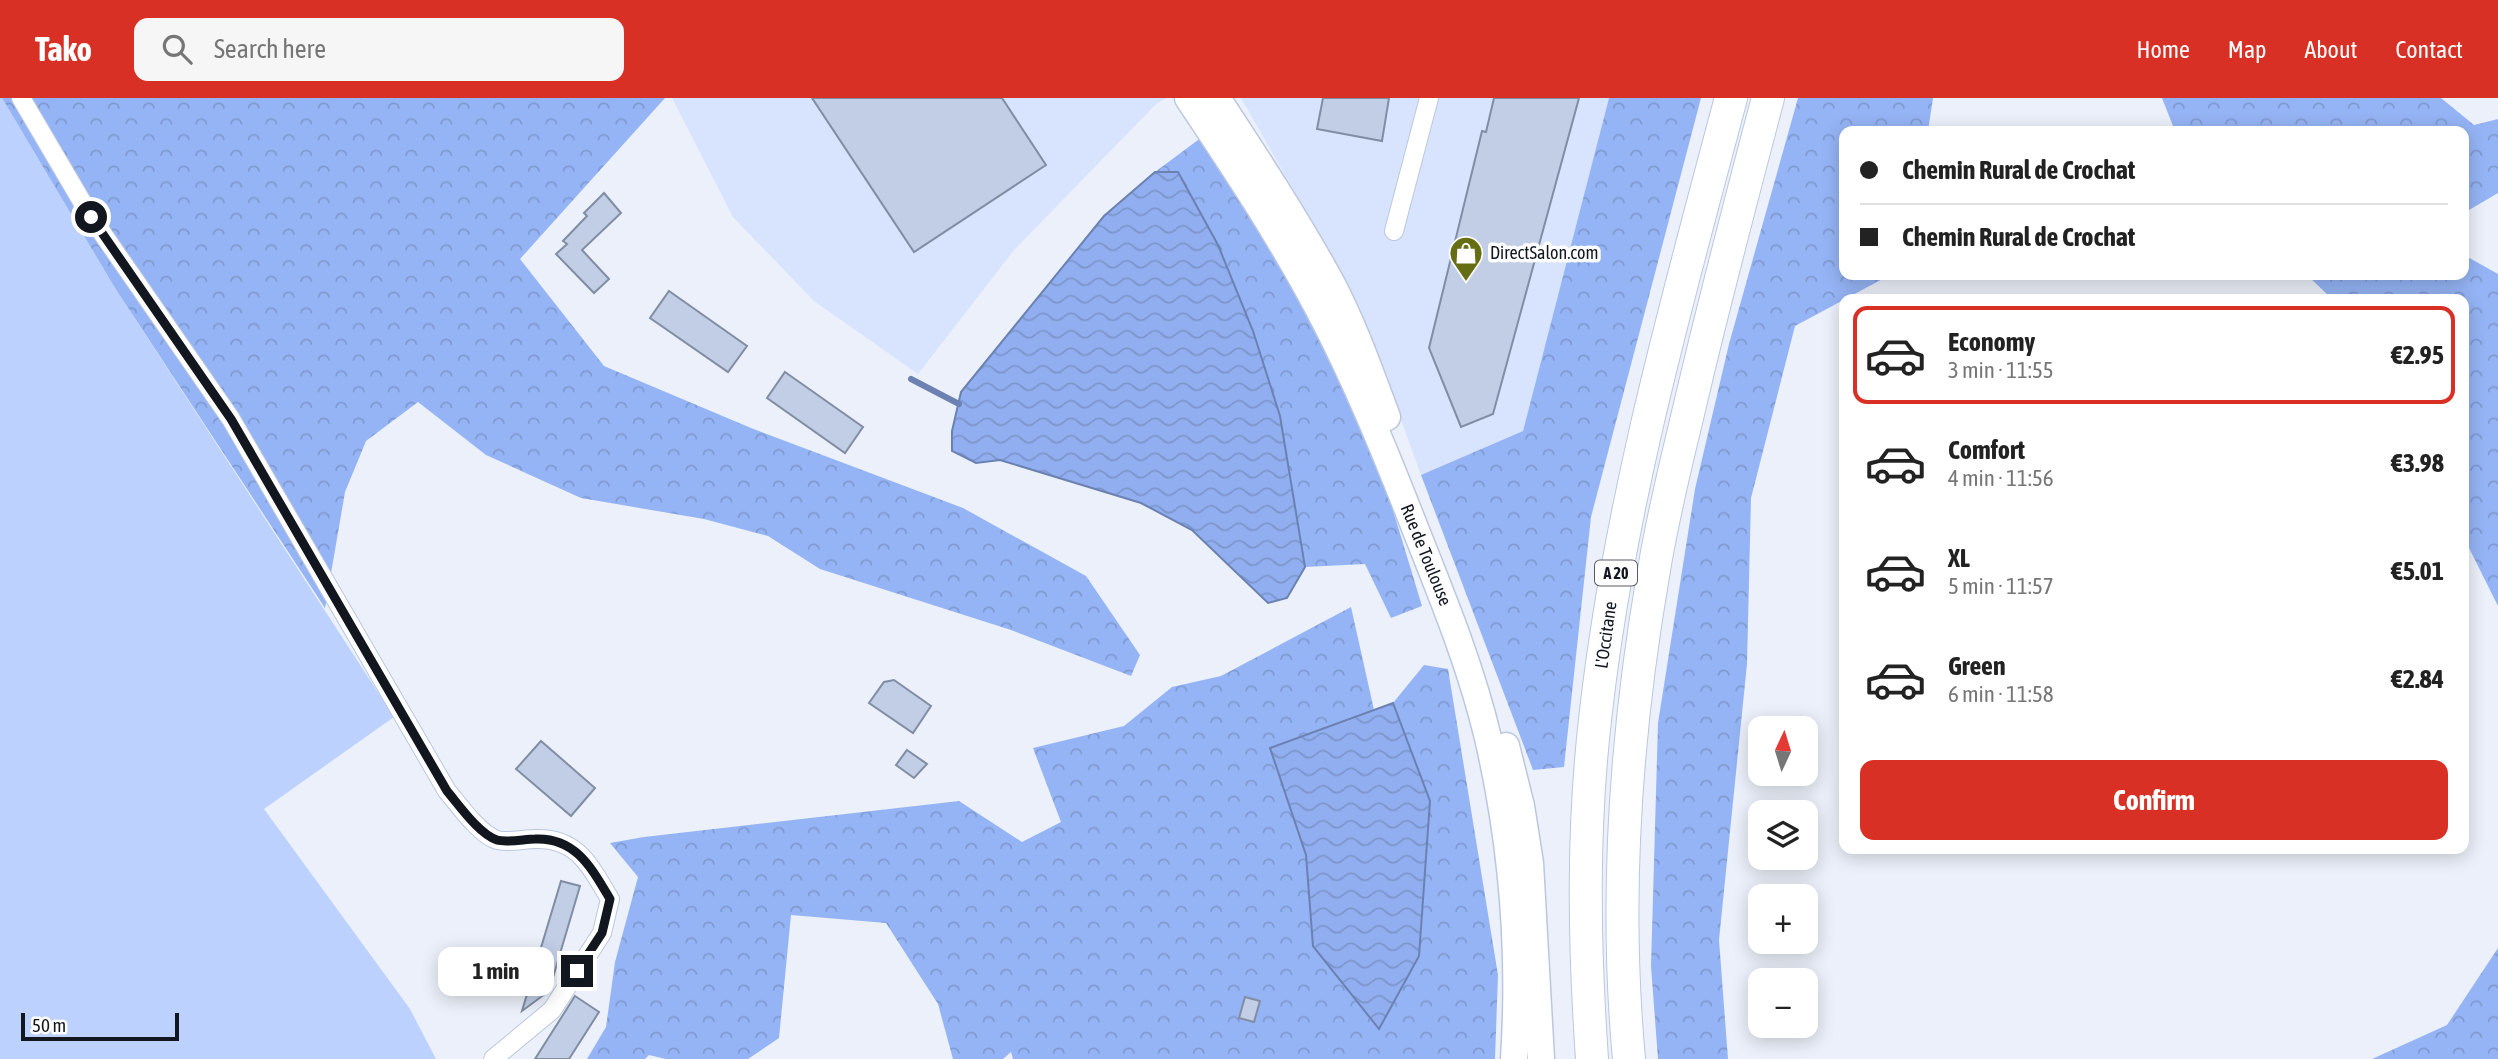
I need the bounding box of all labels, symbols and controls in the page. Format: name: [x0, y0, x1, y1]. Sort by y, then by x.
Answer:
search box: [134, 18, 624, 81]
text: Tako: [35, 30, 92, 68]
icon: search: [158, 30, 196, 68]
text: Search here: [214, 34, 326, 64]
text: Home: [2136, 36, 2190, 63]
text: Map: [2228, 36, 2266, 63]
text: About: [2304, 36, 2357, 63]
text: Contact: [2395, 36, 2463, 63]
text: Chemin Rural de Crochat: [1902, 155, 2135, 185]
route start: [75, 201, 107, 233]
text: Chemin Rural de Crochat: [1902, 222, 2135, 252]
shop icon: DirectSalon.com: [1447, 234, 1485, 283]
place label: DirectSalon.com: [1490, 242, 1598, 263]
icon: car: [1864, 324, 1927, 387]
text: Economy: [1948, 327, 2035, 357]
text: €2.95: [2391, 340, 2444, 370]
text: 3 min · 11:55: [1948, 357, 2054, 383]
icon: car: [1864, 432, 1927, 495]
text: Comfort: [1948, 435, 2025, 465]
text: €3.98: [2391, 448, 2444, 478]
text: 4 min · 11:56: [1948, 465, 2054, 491]
street label: Rue de Toulouse: [1397, 501, 1456, 609]
icon: car: [1864, 540, 1927, 603]
text: XL: [1948, 543, 1970, 573]
text: €5.01: [2391, 556, 2444, 586]
road number: A 20: [1595, 560, 1637, 586]
text: 5 min · 11:57: [1948, 573, 2054, 599]
street label: L'Occitane: [1590, 600, 1621, 670]
icon: car: [1864, 648, 1927, 711]
text: Green: [1948, 651, 2006, 681]
text: €2.84: [2391, 664, 2444, 694]
text: 6 min · 11:58: [1948, 681, 2054, 707]
north arrow: [1748, 716, 1818, 786]
map controls: [1748, 716, 1818, 1038]
button: Confirm: [1860, 760, 2448, 840]
button: layers: [1748, 800, 1818, 870]
button: +: [1748, 884, 1818, 954]
callout: 1 min: [437, 946, 552, 996]
route end: [561, 955, 593, 987]
text: 1 min: [473, 958, 519, 984]
button: −: [1748, 968, 1818, 1038]
scale bar: [21, 1010, 178, 1042]
text: 50 m: [32, 1014, 66, 1036]

